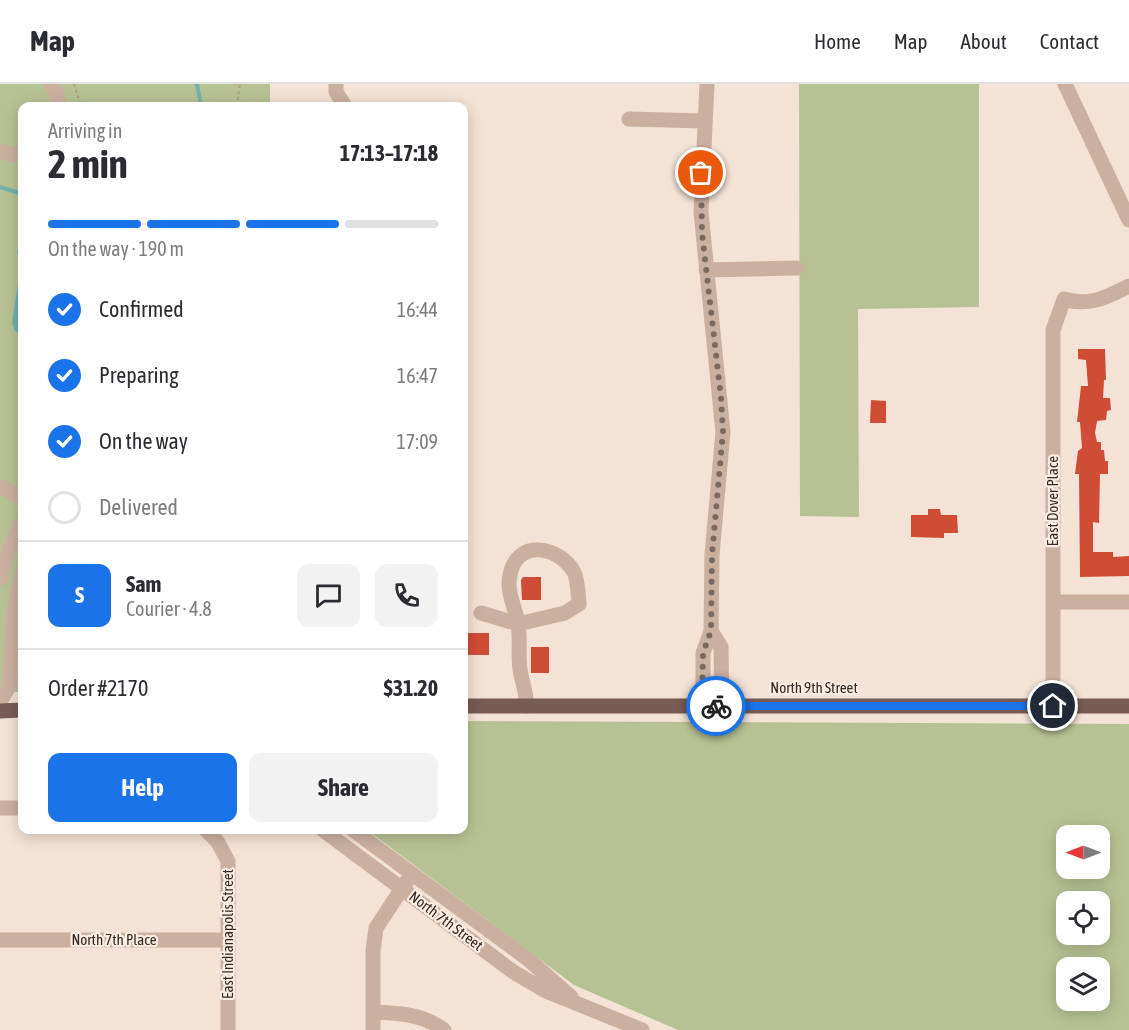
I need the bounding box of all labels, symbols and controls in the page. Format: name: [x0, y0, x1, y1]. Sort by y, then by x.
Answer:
text: Map: [30, 25, 75, 57]
text: Home: [814, 29, 861, 53]
text: Map: [894, 29, 928, 53]
text: About: [961, 29, 1007, 53]
text: Contact: [1040, 29, 1099, 53]
text: Arriving in: [48, 119, 122, 142]
text: 17:13–17:18: [340, 140, 438, 166]
text: 2 min: [48, 142, 128, 186]
pin: [675, 147, 726, 198]
icon: bag: [684, 156, 717, 189]
text: On the way · 190 m: [48, 237, 184, 260]
icon: check: [48, 293, 81, 326]
text: Confirmed: [99, 296, 184, 322]
text: 16:44: [397, 298, 438, 321]
icon: check: [48, 359, 81, 392]
text: Preparing: [99, 362, 179, 388]
text: 16:47: [397, 364, 438, 387]
icon: check: [48, 425, 81, 458]
text: On the way: [99, 428, 188, 454]
text: 17:09: [396, 430, 438, 453]
street label: East Dover Place: [1044, 456, 1061, 546]
text: Delivered: [99, 494, 178, 520]
button: chat: [297, 564, 360, 627]
button: phone: [375, 564, 438, 627]
text: Sam: [126, 571, 161, 597]
text: S: [75, 582, 84, 608]
text: Courier · 4.8: [126, 597, 212, 620]
text: Order #2170: [48, 675, 148, 701]
text: $31.20: [383, 675, 438, 701]
courier: [686, 676, 746, 736]
street label: North 9th Street: [770, 679, 858, 696]
pin: [1027, 680, 1078, 731]
icon: home: [1036, 689, 1069, 722]
icon: bike: [700, 690, 733, 723]
button: Help: [48, 753, 237, 822]
button: Share: [249, 753, 438, 822]
north arrow: [1056, 825, 1110, 879]
map controls: [1056, 825, 1110, 1011]
street label: East Indianapolis Street: [219, 869, 236, 999]
street label: North 7th Street: [406, 888, 486, 954]
button: locate: [1056, 891, 1110, 945]
street label: North 7th Place: [71, 931, 157, 948]
button: layers: [1056, 957, 1110, 1011]

